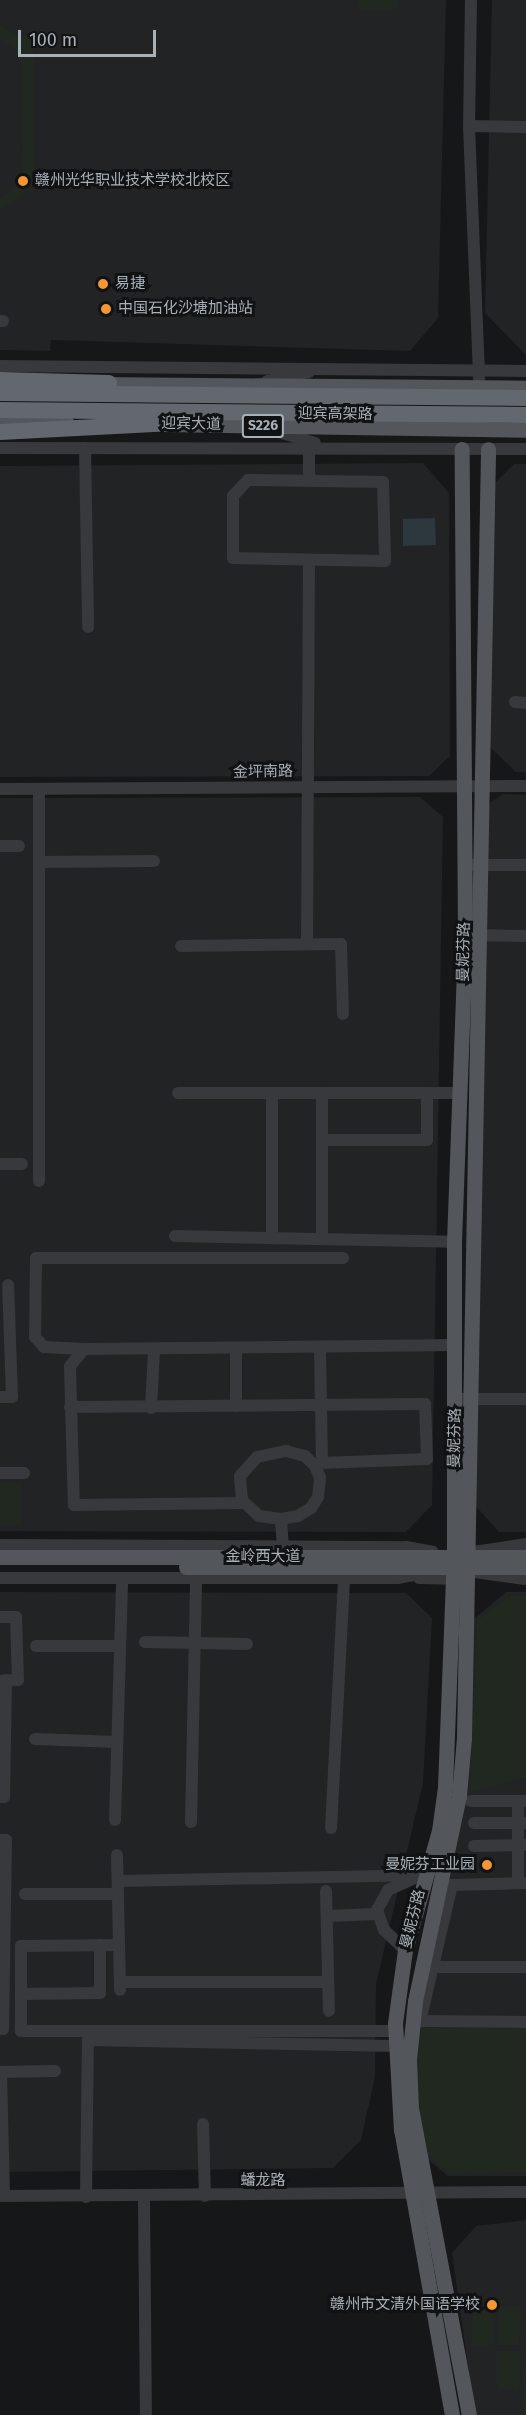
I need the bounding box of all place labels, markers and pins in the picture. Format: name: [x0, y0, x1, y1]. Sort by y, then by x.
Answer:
place label: 赣州光华职业技术学校北校区: [35, 172, 230, 190]
marker: 赣州光华职业技术学校北校区: [16, 174, 30, 188]
place label: 易捷: [115, 275, 145, 293]
marker: 易捷: [96, 277, 110, 291]
place label: 中国石化沙塘加油站: [118, 300, 253, 318]
marker: 中国石化沙塘加油站: [99, 302, 113, 316]
place label: 曼妮芬工业园: [385, 1856, 475, 1874]
marker: 曼妮芬工业园: [480, 1858, 494, 1872]
place label: 赣州市文清外国语学校: [330, 2296, 480, 2314]
marker: 赣州市文清外国语学校: [485, 2298, 499, 2312]

